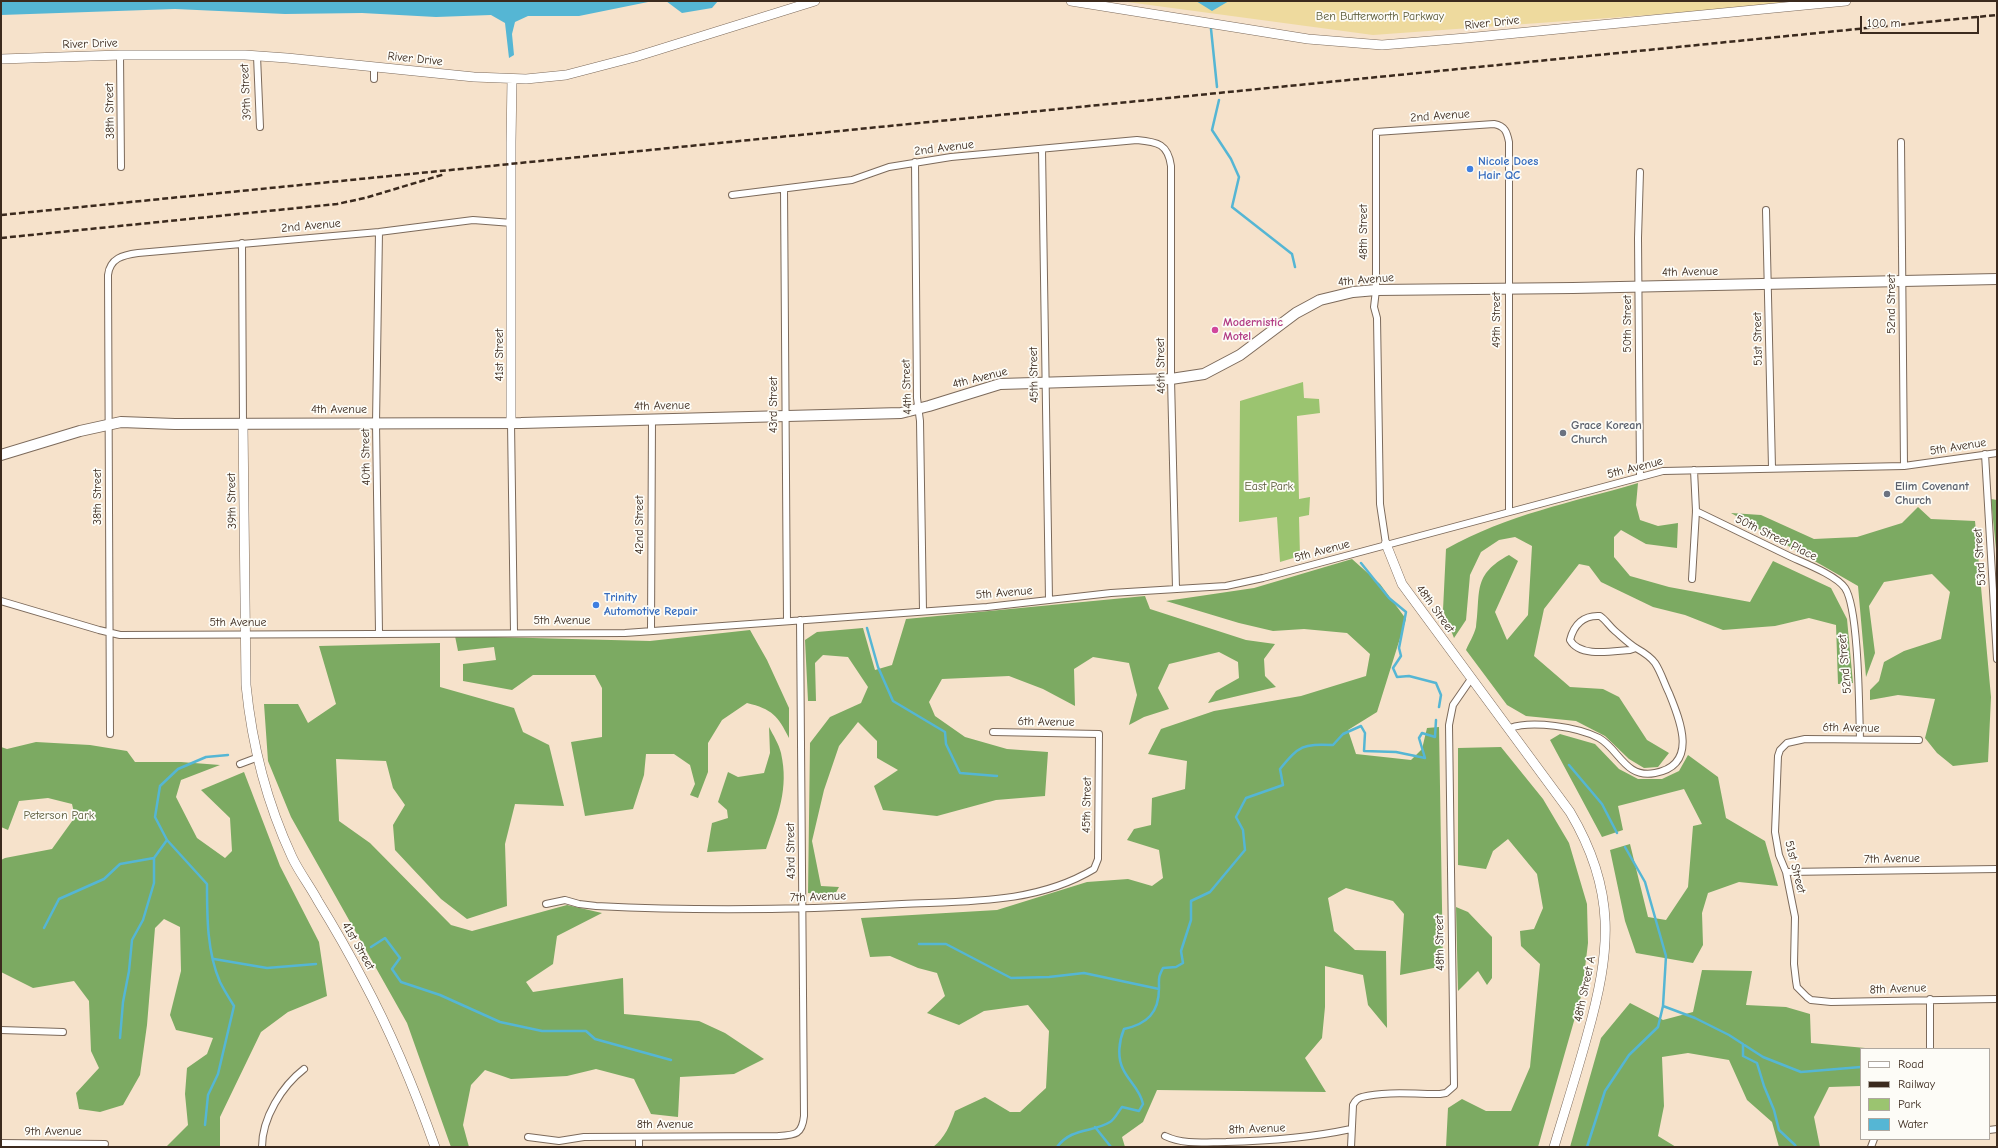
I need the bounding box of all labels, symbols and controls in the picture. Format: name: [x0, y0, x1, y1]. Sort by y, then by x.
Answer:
scale bar: [1862, 8, 1981, 34]
park label: Ben Butterworth Parkway: [1316, 10, 1444, 24]
street label: River Drive: [1464, 13, 1520, 33]
text: 100 m: [1867, 16, 1900, 30]
street label: River Drive: [62, 36, 118, 52]
street label: River Drive: [387, 49, 443, 69]
street label: 39th Street: [237, 63, 255, 121]
street label: 38th Street: [102, 83, 118, 139]
street label: 2nd Avenue: [1410, 107, 1470, 125]
street label: 2nd Avenue: [913, 137, 975, 159]
place label: Nicole Does Hair QC: [1478, 155, 1538, 183]
marker: Nicole Does Hair QC: [1465, 164, 1475, 174]
street label: 48th Street: [1357, 204, 1371, 260]
street label: 2nd Avenue: [281, 216, 341, 236]
street label: 4th Avenue: [1662, 264, 1718, 280]
street label: 4th Avenue: [1337, 270, 1395, 290]
street label: 52nd Street: [1885, 274, 1899, 334]
street label: 49th Street: [1490, 292, 1504, 348]
street label: 50th Street: [1621, 295, 1635, 353]
street label: 51st Street: [1750, 312, 1766, 366]
place label: Modernistic Motel: [1223, 316, 1283, 344]
marker: Modernistic Motel: [1210, 325, 1220, 335]
street label: 41st Street: [493, 328, 507, 382]
street label: 46th Street: [1153, 338, 1169, 394]
street label: 45th Street: [1026, 347, 1042, 403]
street label: 44th Street: [899, 359, 915, 415]
street label: 4th Avenue: [951, 364, 1009, 392]
street label: 43rd Street: [767, 377, 781, 433]
street label: 4th Avenue: [634, 398, 690, 414]
street label: 4th Avenue: [311, 403, 367, 417]
place label: Grace Korean Church: [1571, 419, 1642, 447]
street label: 40th Street: [358, 428, 374, 486]
marker: Grace Korean Church: [1558, 428, 1568, 438]
street label: 5th Avenue: [1929, 435, 1987, 459]
street label: 5th Avenue: [1606, 454, 1664, 482]
street label: 38th Street: [91, 469, 105, 525]
street label: 39th Street: [224, 473, 240, 529]
park label: East Park: [1245, 480, 1293, 494]
place label: Elim Covenant Church: [1895, 480, 1969, 508]
marker: Elim Covenant Church: [1882, 489, 1892, 499]
street label: 42nd Street: [633, 495, 647, 555]
street label: 50th Street Place: [1733, 512, 1819, 564]
street label: 53rd Street: [1971, 528, 1989, 586]
street label: 5th Avenue: [1293, 537, 1351, 565]
street label: 48th Street: [1413, 582, 1457, 636]
street label: 5th Avenue: [975, 583, 1033, 603]
place label: Trinity Automotive Repair: [604, 591, 697, 619]
marker: Trinity Automotive Repair: [591, 600, 601, 610]
street label: 5th Avenue: [534, 614, 590, 628]
street label: 5th Avenue: [210, 616, 266, 630]
street label: 52nd Street: [1835, 634, 1855, 694]
street label: 6th Avenue: [1017, 714, 1075, 730]
street label: 6th Avenue: [1822, 720, 1880, 736]
street label: 45th Street: [1079, 777, 1095, 833]
park label: Peterson Park: [23, 809, 95, 823]
street label: 43rd Street: [783, 823, 799, 879]
street label: 51st Street: [1782, 839, 1808, 895]
street label: 7th Avenue: [1864, 851, 1920, 867]
street label: 7th Avenue: [790, 889, 846, 905]
street label: 48th Street: [1432, 915, 1448, 971]
street label: 41st Street: [339, 919, 377, 973]
street label: 48th Street A: [1571, 955, 1599, 1023]
street label: 8th Avenue: [1869, 981, 1927, 997]
legend: [1860, 1048, 1990, 1140]
text: Road: [1898, 1057, 1924, 1071]
text: Railway: [1898, 1077, 1935, 1091]
text: Park: [1898, 1097, 1921, 1111]
text: Water: [1898, 1117, 1928, 1131]
street label: 8th Avenue: [637, 1118, 693, 1132]
street label: 8th Avenue: [1228, 1121, 1286, 1137]
street label: 9th Avenue: [25, 1125, 81, 1139]

